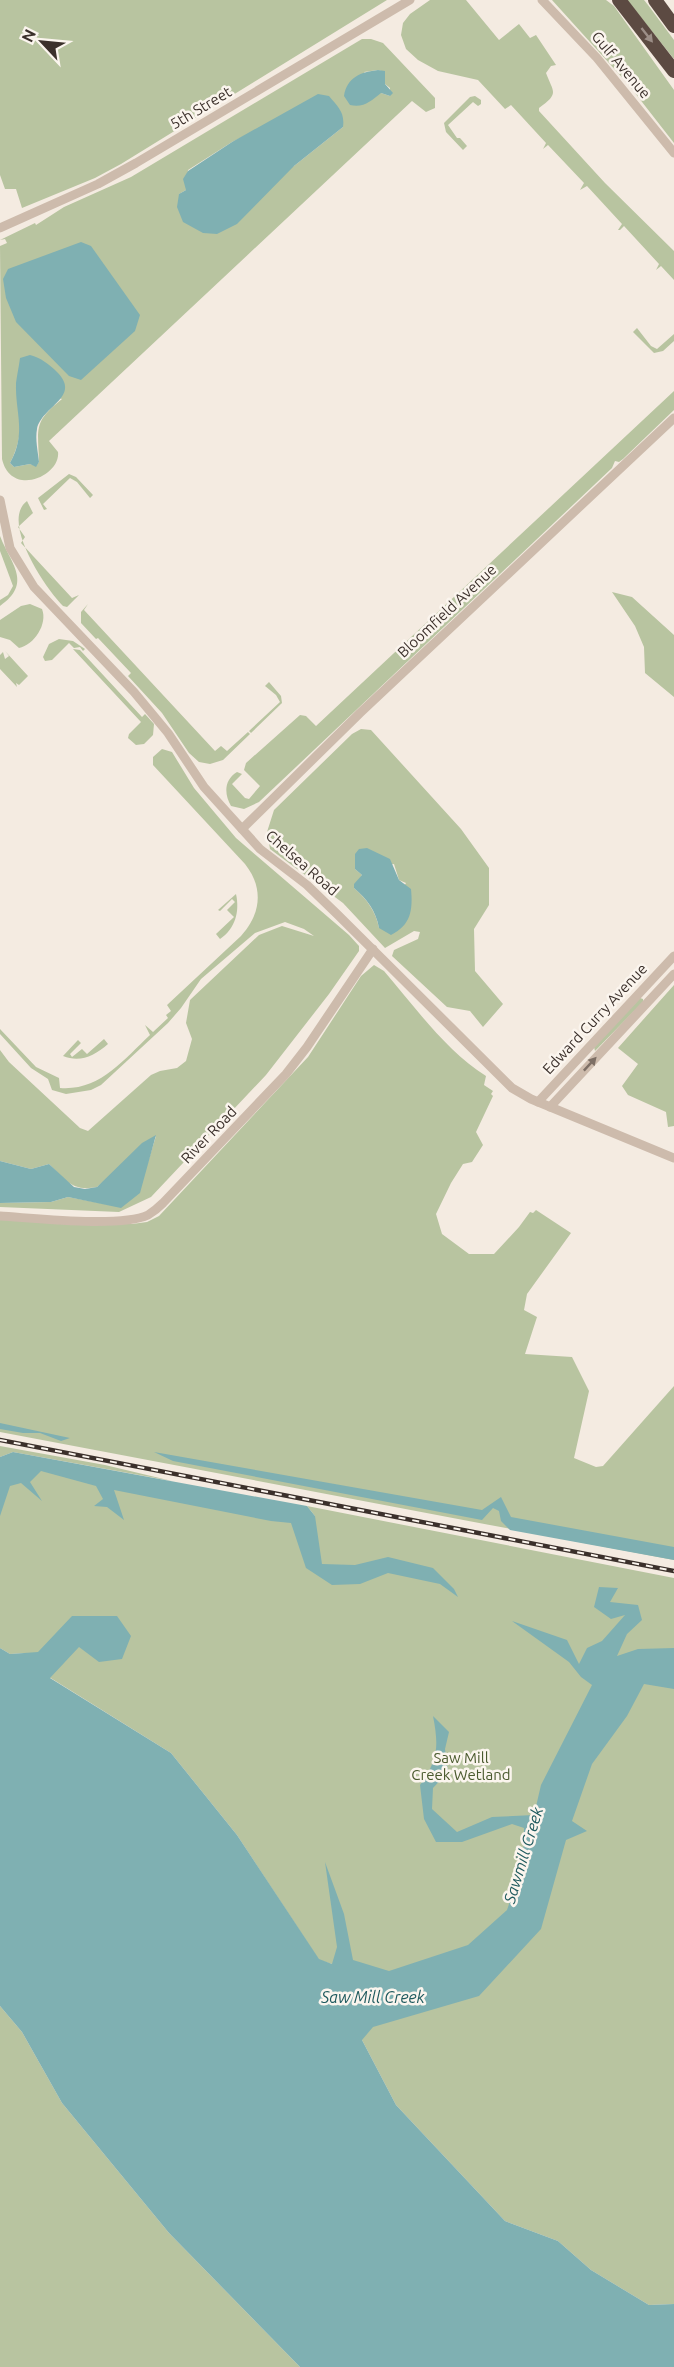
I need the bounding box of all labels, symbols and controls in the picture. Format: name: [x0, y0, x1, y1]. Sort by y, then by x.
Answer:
north arrow: [12, 12, 72, 72]
text: N: [18, 26, 39, 45]
street label: Gulf Avenue: [588, 28, 654, 102]
one-way arrow: [640, 28, 652, 43]
street label: 5th Street: [167, 83, 234, 132]
street label: Bloomfield Avenue: [394, 561, 499, 661]
street label: Chelsea Road: [263, 827, 342, 899]
street label: Edward Curry Avenue: [539, 960, 650, 1077]
one-way arrow: [583, 1057, 596, 1072]
street label: River Road: [177, 1103, 240, 1167]
park label: Saw Mill Creek Wetland: [411, 1749, 511, 1783]
water label: Sawmill Creek: [500, 1804, 546, 1906]
water label: Saw Mill Creek: [320, 1988, 426, 2006]

